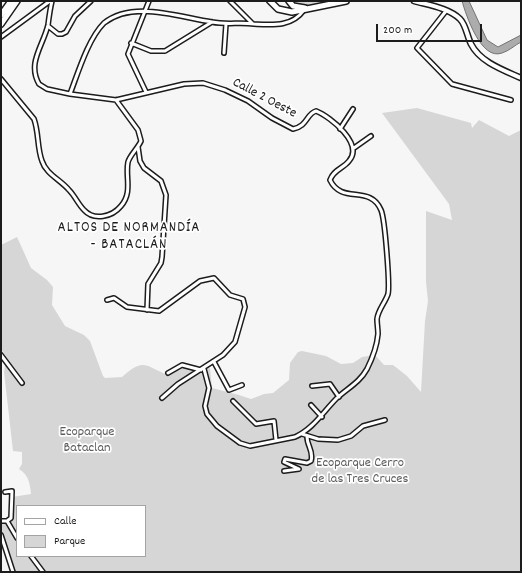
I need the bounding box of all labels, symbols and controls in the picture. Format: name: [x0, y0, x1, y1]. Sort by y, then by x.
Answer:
scale bar: [378, 16, 484, 42]
text: 200 m: [383, 22, 412, 39]
street label: Calle 2 Oeste: [229, 75, 299, 123]
district label: ALTOS DE NORMANDÍA - BATACLÁN: [58, 220, 200, 255]
park label: Ecoparque Bataclan: [60, 425, 114, 458]
park label: Ecoparque Cerro de las Tres Cruces: [312, 456, 408, 488]
legend: [16, 505, 146, 557]
text: Calle: [54, 513, 77, 530]
text: Parque: [54, 533, 85, 550]

